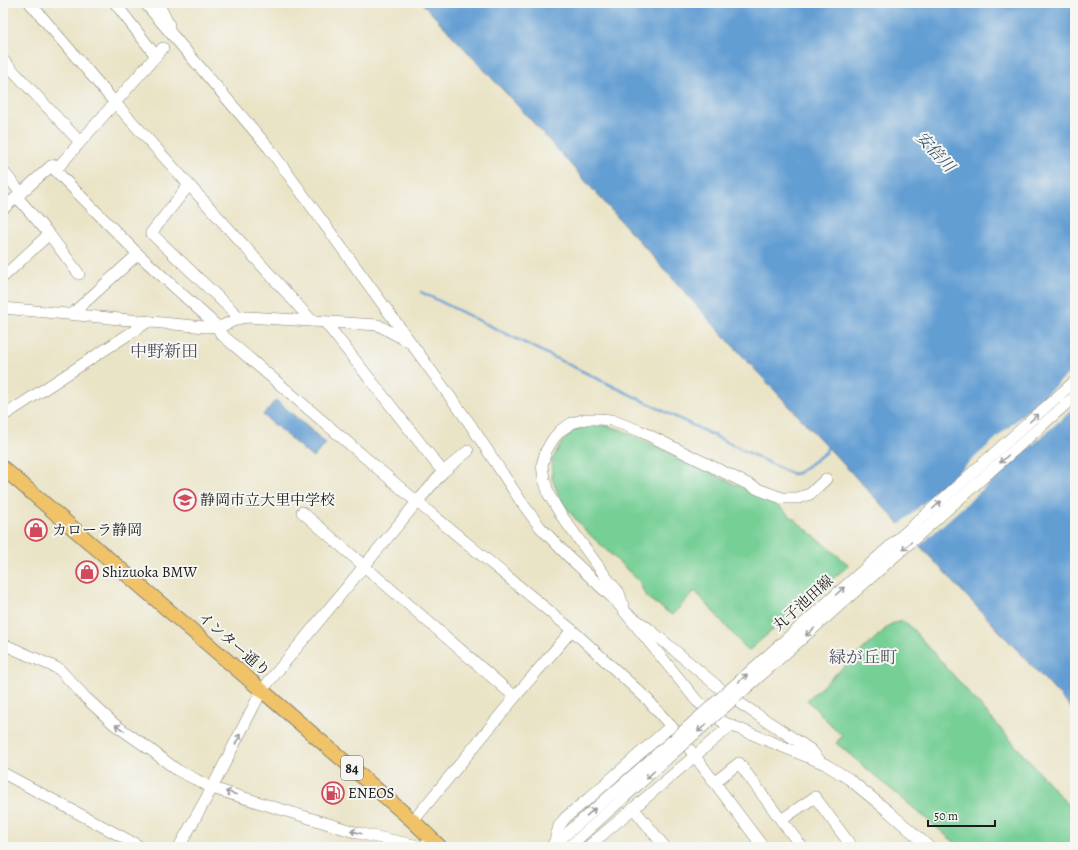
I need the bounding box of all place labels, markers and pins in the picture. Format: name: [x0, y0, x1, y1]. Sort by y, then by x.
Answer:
school or university icon: 静岡市立大里中学校: [172, 487, 198, 513]
place label: 静岡市立大里中学校: [200, 490, 335, 510]
shop icon: カローラ静岡: [23, 517, 49, 543]
place label: カローラ静岡: [52, 520, 142, 540]
shop icon: Shizuoka BMW: [74, 559, 100, 585]
place label: Shizuoka BMW: [102, 562, 197, 582]
fuel station icon: ENEOS: [320, 780, 346, 806]
place label: ENEOS: [348, 783, 395, 803]

